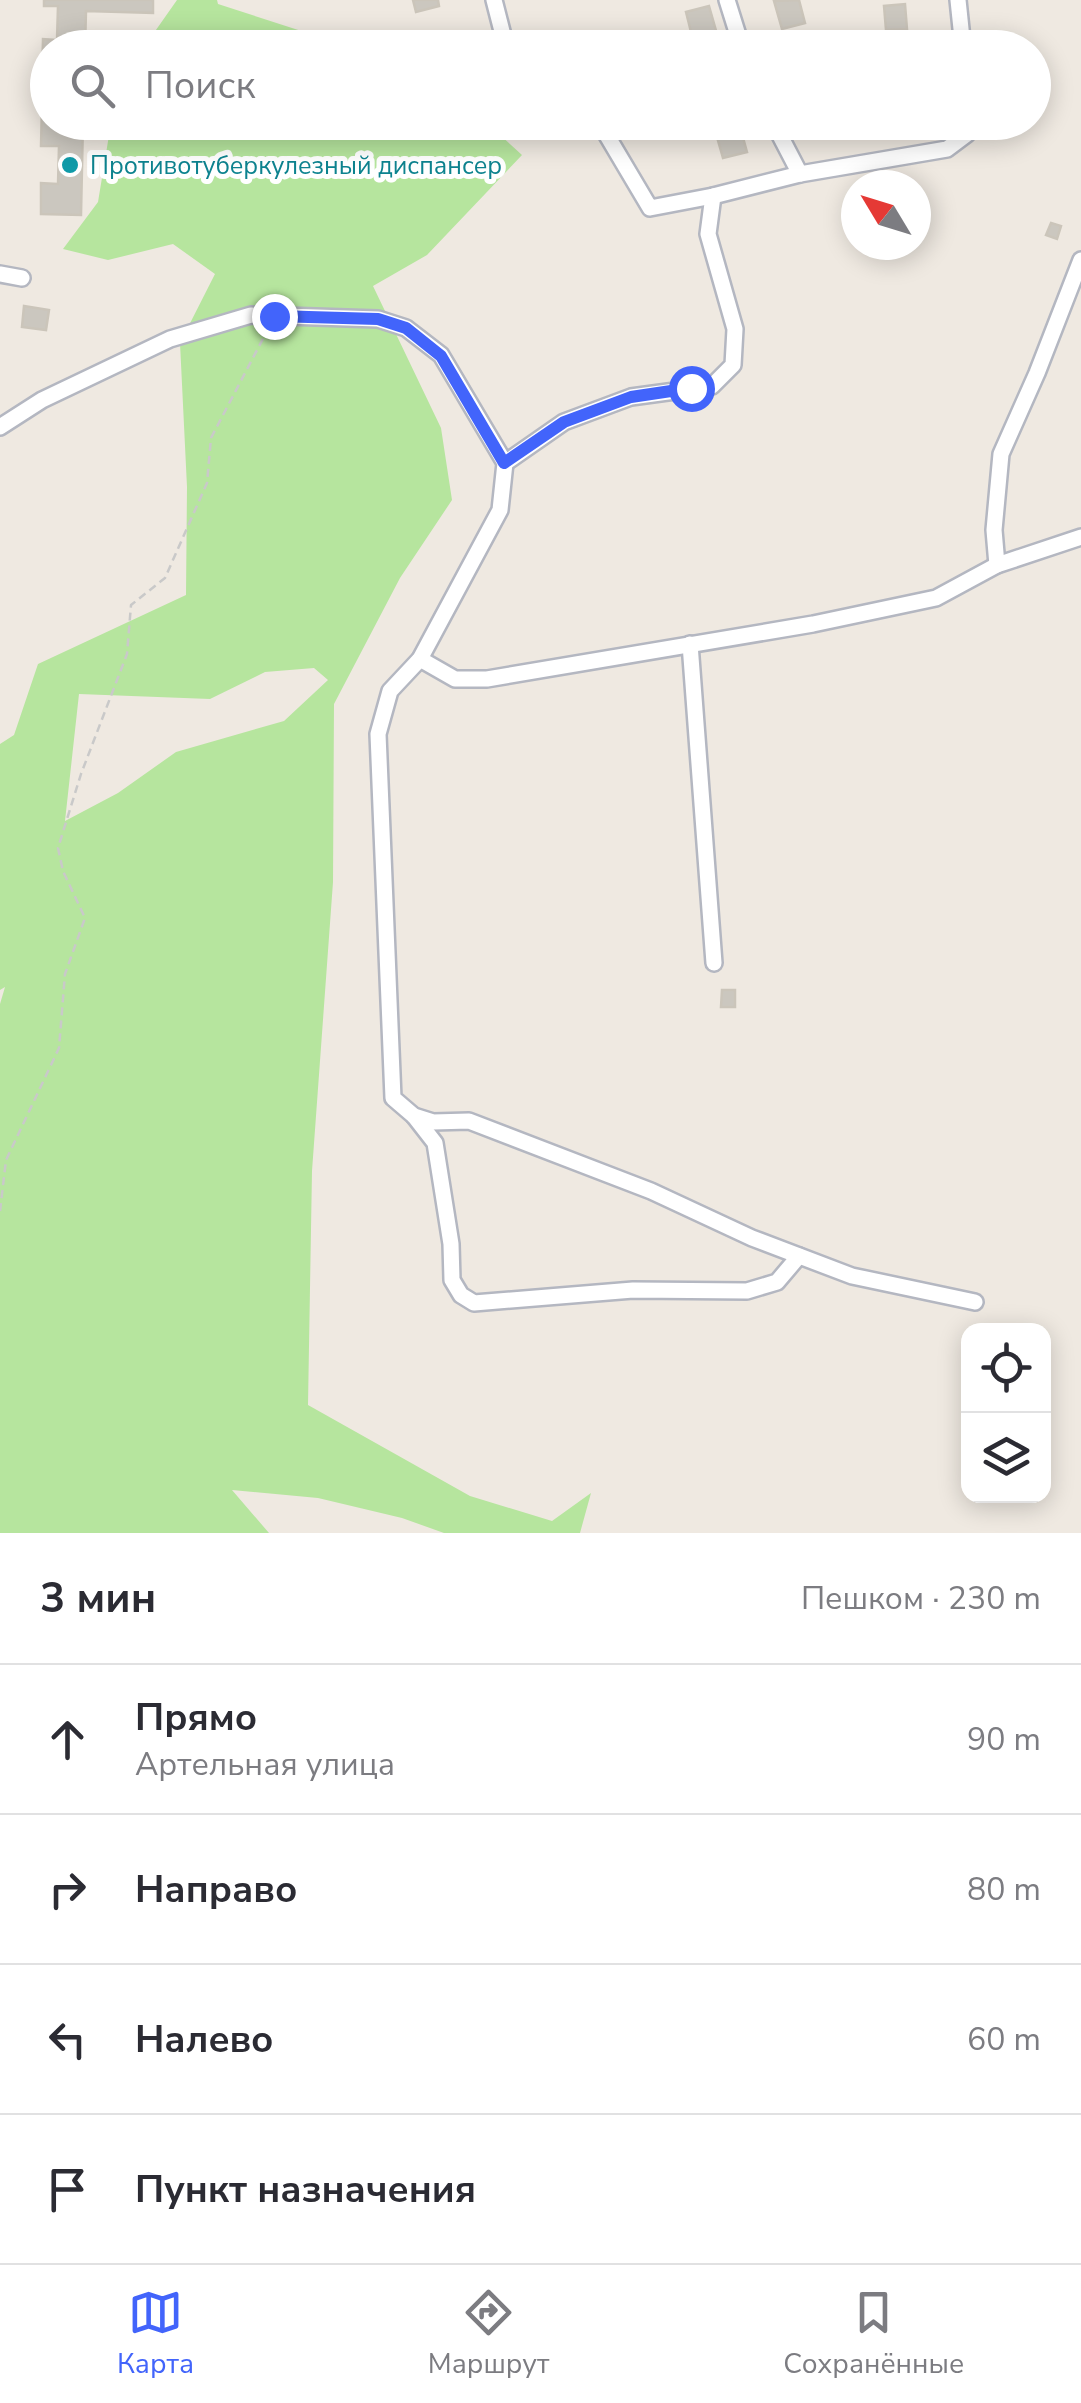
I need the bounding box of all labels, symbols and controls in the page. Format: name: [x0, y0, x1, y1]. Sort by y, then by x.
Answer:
search box: [30, 30, 1051, 140]
icon: search: [65, 58, 120, 113]
text: Поиск: [145, 60, 255, 111]
place label: Противотуберкулезный диспансер: [90, 149, 502, 183]
marker: Противотуберкулезный диспансер: [59, 154, 81, 176]
north arrow: [841, 170, 931, 260]
route end: [252, 294, 298, 340]
route start: [669, 366, 715, 412]
map controls: [961, 1323, 1051, 1503]
button: locate: [961, 1323, 1051, 1413]
button: layers: [961, 1413, 1051, 1503]
text: 3 мин: [40, 1570, 156, 1627]
text: Пешком · 230 m: [801, 1577, 1041, 1620]
text: Прямо: [135, 1692, 257, 1743]
icon: ahead: [40, 1712, 95, 1767]
text: 90 m: [967, 1718, 1041, 1761]
text: Артельная улица: [135, 1743, 395, 1786]
icon: right: [40, 1862, 95, 1917]
text: Направо: [135, 1864, 297, 1915]
text: 80 m: [967, 1868, 1041, 1911]
icon: left: [40, 2012, 95, 2067]
text: Налево: [135, 2014, 274, 2065]
text: 60 m: [967, 2018, 1041, 2061]
icon: arrive: [40, 2162, 95, 2217]
text: Пункт назначения: [135, 2164, 476, 2215]
tab: Карта: [117, 2285, 194, 2383]
tab: Маршрут: [428, 2285, 549, 2383]
tab: Сохранённые: [783, 2285, 964, 2383]

